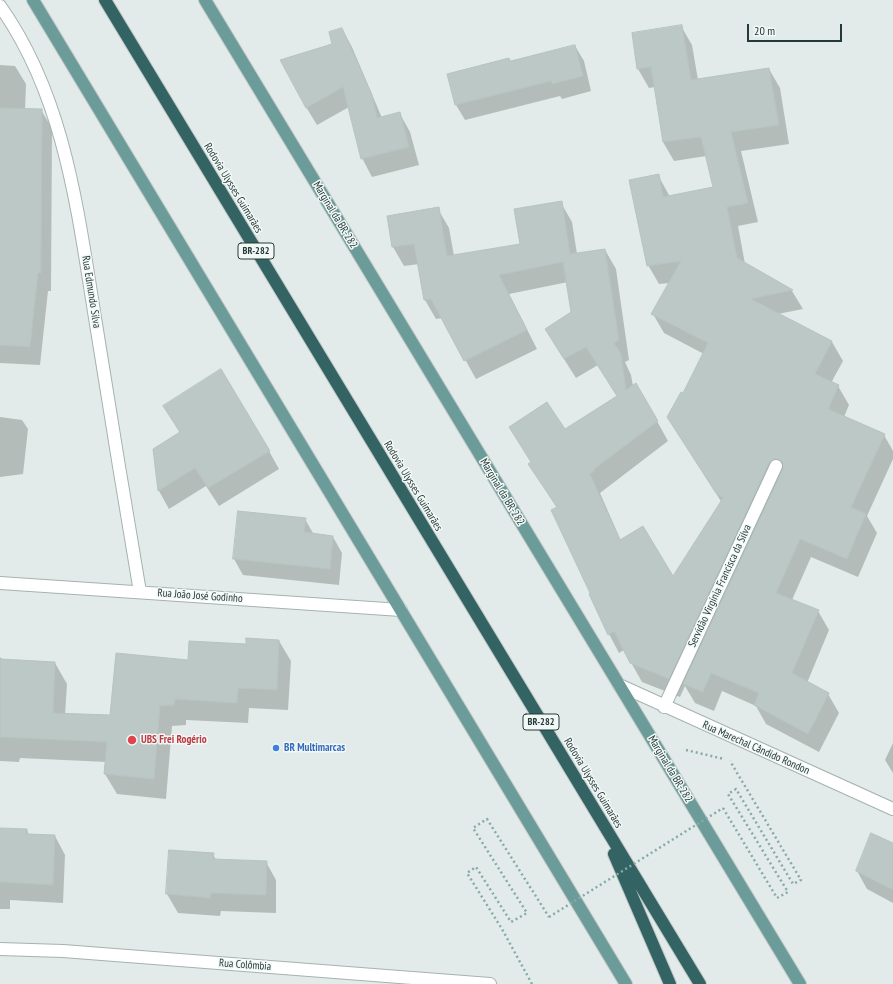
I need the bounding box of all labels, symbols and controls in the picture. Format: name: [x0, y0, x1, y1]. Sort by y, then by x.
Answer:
scale bar: [749, 16, 844, 42]
text: 20 m: [754, 23, 775, 38]
street label: Rodovia Ulysses Guimarães: [201, 141, 265, 235]
street label: Marginal da BR-282: [310, 179, 360, 251]
road number: BR-282: [238, 243, 274, 259]
street label: Rua Edmundo Silva: [79, 255, 103, 329]
street label: Rodovia Ulysses Guimarães: [381, 439, 445, 533]
street label: Marginal da BR-282: [477, 456, 527, 528]
street label: Servidão Virgínia Francisca da Silva: [686, 522, 754, 650]
street label: Rua João José Godinho: [157, 586, 243, 606]
road number: BR-282: [523, 714, 559, 730]
street label: Rua Marechal Cândido Rondon: [700, 718, 812, 778]
place label: UBS Frei Rogério: [141, 733, 207, 747]
street label: Marginal da BR-282: [645, 733, 695, 805]
marker: UBS Frei Rogério: [126, 734, 138, 746]
street label: Rodovia Ulysses Guimarães: [561, 736, 625, 830]
place label: BR Multimarcas: [284, 741, 345, 755]
marker: BR Multimarcas: [271, 743, 281, 753]
street label: Rua Colômbia: [218, 957, 272, 973]

